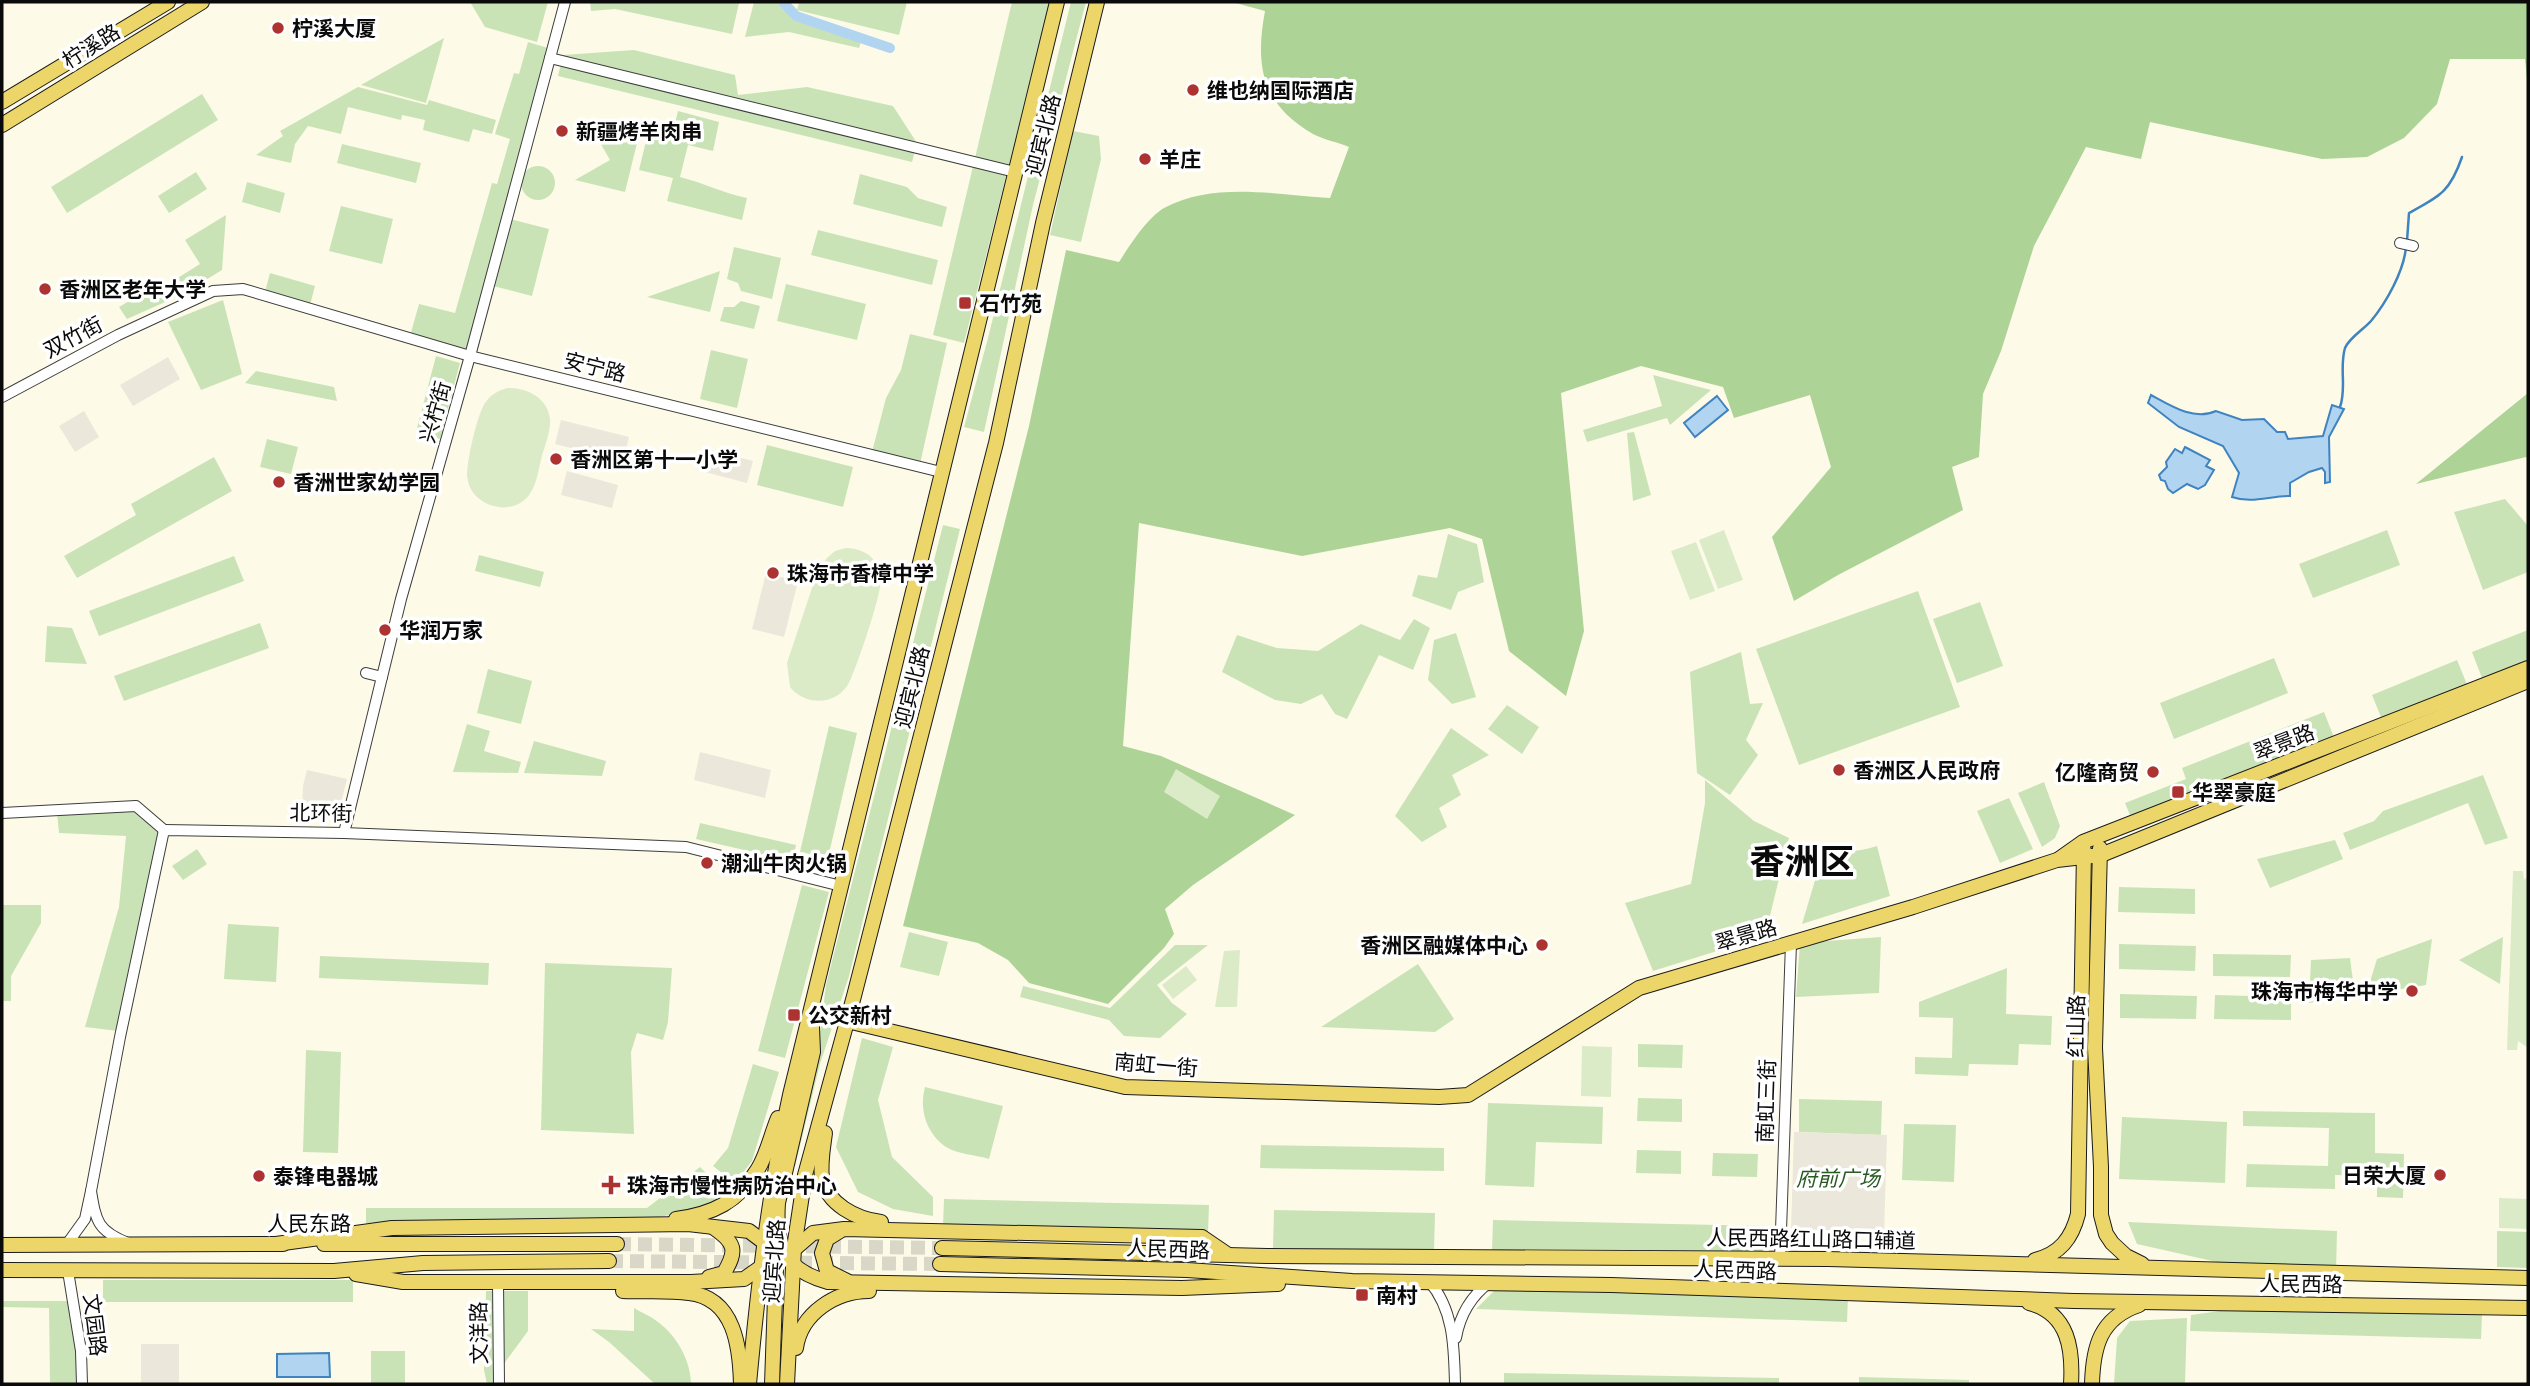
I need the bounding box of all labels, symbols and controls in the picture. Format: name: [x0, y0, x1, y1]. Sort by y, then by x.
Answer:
place label: 柠溪大厦: [292, 15, 376, 42]
street label: 柠溪路: [57, 18, 125, 74]
marker: 柠溪大厦: [270, 20, 286, 36]
place label: 维也纳国际酒店: [1207, 77, 1354, 104]
marker: 维也纳国际酒店: [1185, 82, 1201, 98]
street label: 迎宾北路: [1020, 91, 1066, 179]
place label: 新疆烤羊肉串: [576, 118, 702, 145]
marker: 新疆烤羊肉串: [554, 123, 570, 139]
place label: 羊庄: [1159, 146, 1201, 173]
marker: 羊庄: [1137, 151, 1153, 167]
place label: 香洲区老年大学: [59, 276, 206, 303]
marker: 香洲区老年大学: [37, 281, 53, 297]
place label: 石竹苑: [979, 290, 1042, 317]
marker: 石竹苑: [957, 295, 973, 311]
street label: 双竹街: [39, 310, 107, 364]
street label: 安宁路: [561, 346, 629, 388]
street label: 兴柠街: [413, 378, 457, 446]
place label: 香洲区第十一小学: [570, 446, 738, 473]
marker: 香洲区第十一小学: [548, 451, 564, 467]
place label: 香洲世家幼学园: [293, 469, 440, 496]
marker: 香洲世家幼学园: [271, 474, 287, 490]
place label: 珠海市香樟中学: [787, 560, 934, 587]
marker: 珠海市香樟中学: [765, 565, 781, 581]
place label: 华润万家: [399, 617, 483, 644]
marker: 华润万家: [377, 622, 393, 638]
street label: 迎宾北路: [889, 643, 935, 731]
street label: 翠景路: [2250, 718, 2318, 766]
place label: 香洲区人民政府: [1853, 757, 2000, 784]
place label: 亿隆商贸: [2055, 759, 2139, 786]
marker: 香洲区人民政府: [1831, 762, 1847, 778]
marker: 亿隆商贸: [2145, 764, 2161, 780]
place label: 华翠豪庭: [2192, 779, 2276, 806]
marker: 华翠豪庭: [2170, 784, 2186, 800]
street label: 北环街: [289, 799, 353, 827]
district label: 香洲区: [1749, 839, 1855, 884]
place label: 潮汕牛肉火锅: [721, 850, 847, 877]
marker: 潮汕牛肉火锅: [699, 855, 715, 871]
street label: 翠景路: [1712, 913, 1780, 957]
place label: 香洲区融媒体中心: [1360, 932, 1528, 959]
marker: 香洲区融媒体中心: [1534, 937, 1550, 953]
place label: 珠海市梅华中学: [2251, 978, 2398, 1005]
marker: 珠海市梅华中学: [2404, 983, 2420, 999]
street label: 红山路: [2062, 994, 2090, 1058]
place label: 公交新村: [808, 1002, 892, 1029]
marker: 公交新村: [786, 1007, 802, 1023]
street label: 南虹一街: [1113, 1048, 1199, 1082]
street label: 南虹三街: [1751, 1059, 1781, 1143]
place label: 日荣大厦: [2342, 1162, 2426, 1189]
place label: 泰锋电器城: [273, 1163, 378, 1190]
park label: 府前广场: [1796, 1165, 1882, 1192]
marker: 日荣大厦: [2432, 1167, 2448, 1183]
marker: 泰锋电器城: [251, 1168, 267, 1184]
place label: 珠海市慢性病防治中心: [627, 1172, 837, 1199]
marker: 珠海市慢性病防治中心: [601, 1175, 621, 1195]
street label: 人民东路: [267, 1210, 351, 1237]
street label: 迎宾北路: [758, 1218, 790, 1304]
street label: 人民西路红山路口辅道: [1706, 1224, 1916, 1254]
street label: 人民西路: [1126, 1234, 1210, 1264]
street label: 人民西路: [1693, 1255, 1777, 1285]
street label: 人民西路: [2259, 1270, 2343, 1298]
place label: 南村: [1376, 1282, 1418, 1309]
marker: 南村: [1354, 1287, 1370, 1303]
street label: 文园路: [78, 1292, 112, 1358]
street label: 文洋路: [465, 1301, 493, 1365]

